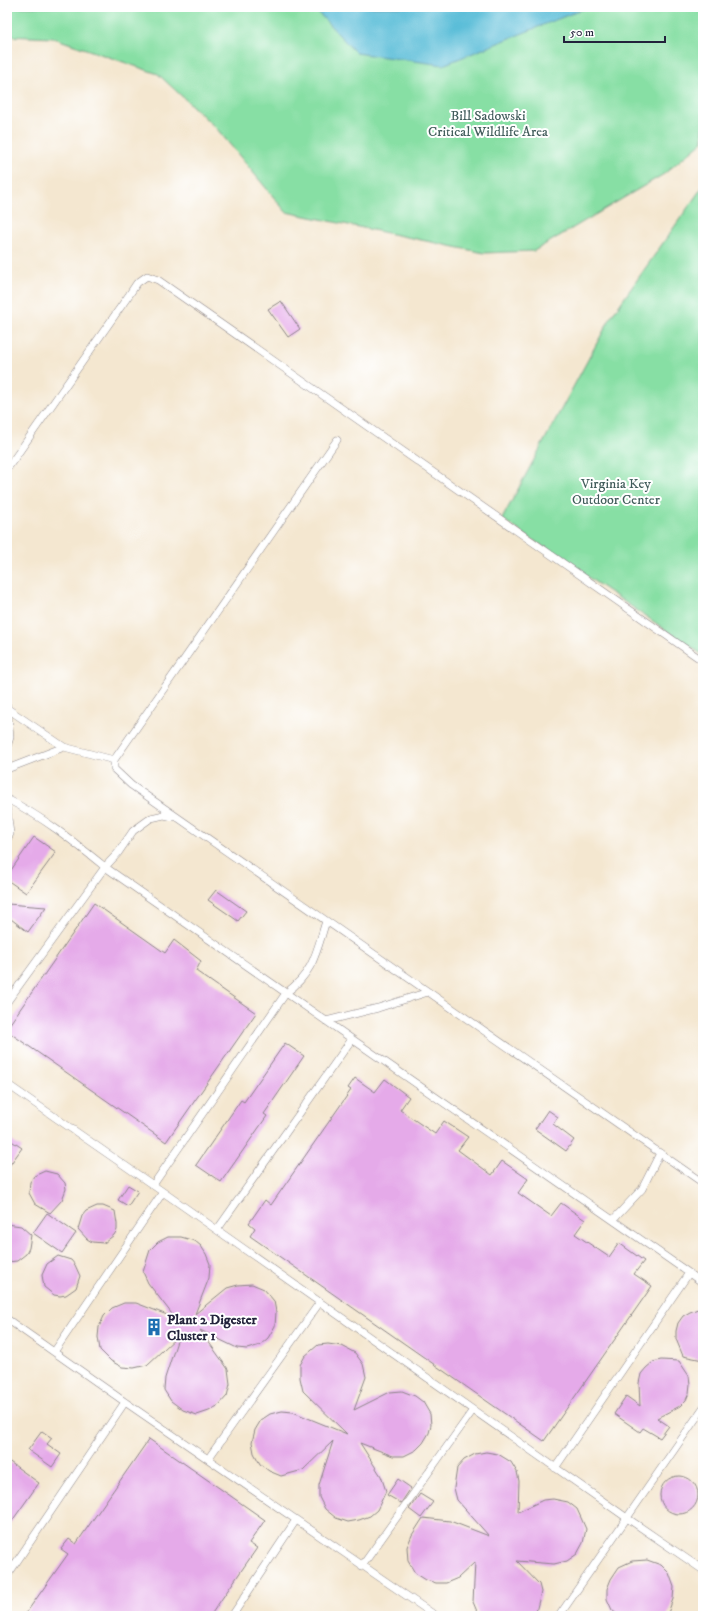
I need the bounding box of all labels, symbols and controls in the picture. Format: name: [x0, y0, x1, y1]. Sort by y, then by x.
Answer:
scale bar: [564, 18, 665, 44]
text: 50 m: [570, 25, 594, 40]
park label: Bill Sadowski Critical Wildlife Area: [428, 107, 548, 141]
park label: Virginia Key Outdoor Center: [572, 475, 661, 509]
place label: Plant 2 Digester Cluster 1: [167, 1311, 257, 1345]
building icon: Plant 2 Digester Cluster 1: [144, 1317, 164, 1337]

